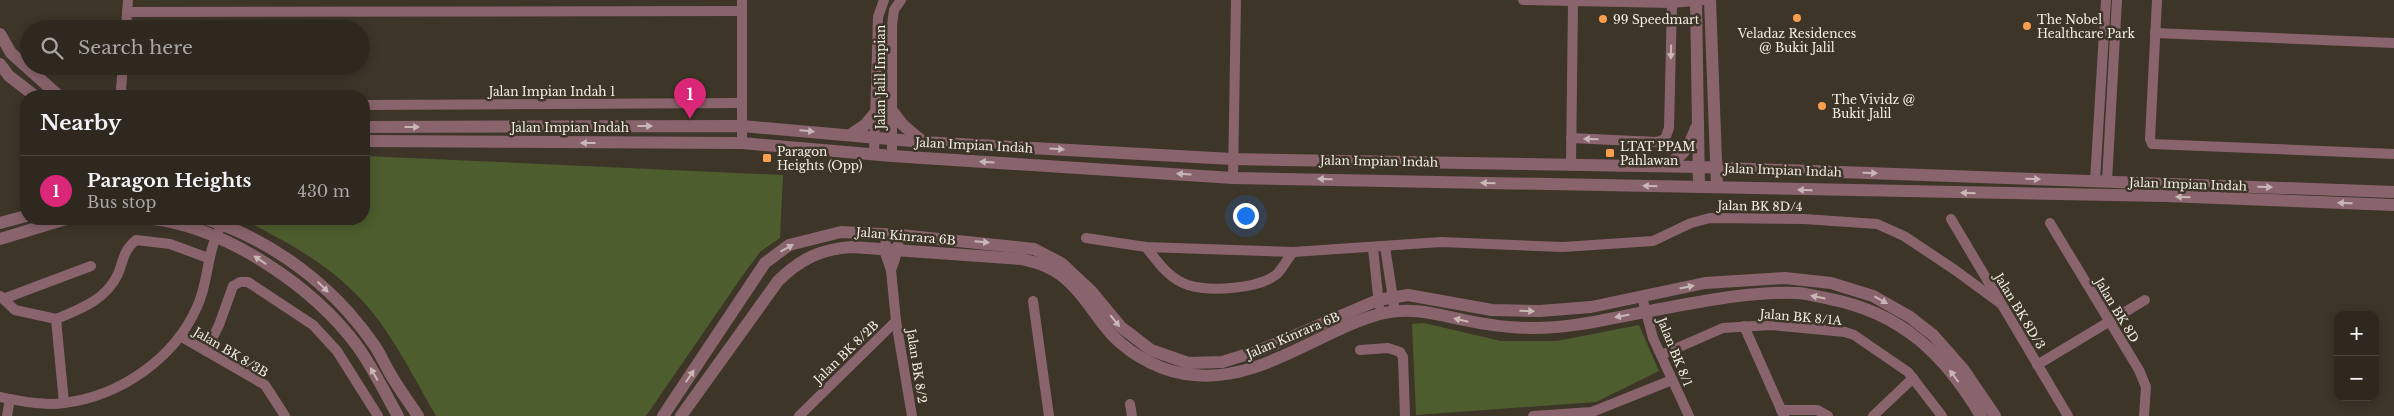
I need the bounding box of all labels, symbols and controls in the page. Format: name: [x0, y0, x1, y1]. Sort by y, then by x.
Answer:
place label: 99 Speedmart: [1613, 12, 1700, 27]
marker: Veladaz Residences @ Bukit Jalil: [1791, 12, 1803, 24]
place label: The Nobel Healthcare Park: [2037, 12, 2135, 41]
marker: 99 Speedmart: [1597, 13, 1609, 25]
search box: [20, 20, 370, 75]
marker: The Nobel Healthcare Park: [2021, 20, 2033, 32]
street label: Jalan Jalil Impian: [873, 25, 888, 131]
place label: Veladaz Residences @ Bukit Jalil: [1737, 26, 1856, 55]
icon: search: [38, 34, 66, 62]
text: Search here: [78, 36, 193, 59]
one-way arrow: [1667, 44, 1675, 60]
pin: 1: [674, 78, 706, 119]
street label: Jalan Impian Indah 1: [487, 84, 615, 99]
place label: The Vividz @ Bukit Jalil: [1832, 92, 1915, 121]
marker: The Vividz @ Bukit Jalil: [1816, 100, 1828, 112]
text: Nearby: [40, 110, 121, 136]
street label: Jalan Impian Indah: [509, 120, 629, 135]
one-way arrow: [637, 122, 653, 130]
one-way arrow: [405, 123, 421, 131]
one-way arrow: [800, 128, 816, 136]
street label: Jalan Impian Indah: [913, 134, 1033, 156]
one-way arrow: [1583, 135, 1599, 143]
one-way arrow: [580, 139, 596, 147]
place label: LTAT PPAM Pahlawan: [1620, 139, 1695, 168]
place label: Paragon Heights (Opp): [777, 144, 863, 173]
one-way arrow: [1049, 146, 1065, 154]
marker: LTAT PPAM Pahlawan: [1604, 147, 1616, 159]
marker: Paragon Heights (Opp): [761, 152, 773, 164]
street label: Jalan Impian Indah: [1318, 152, 1438, 170]
one-way arrow: [979, 157, 995, 165]
street label: Jalan Impian Indah: [1722, 160, 1842, 180]
text: Paragon Heights: [87, 169, 251, 192]
one-way arrow: [1176, 170, 1192, 178]
one-way arrow: [1863, 170, 1879, 178]
street label: Jalan Impian Indah: [2127, 174, 2247, 194]
one-way arrow: [1317, 175, 1333, 183]
one-way arrow: [2025, 175, 2041, 183]
one-way arrow: [1480, 179, 1496, 187]
text: 1: [53, 181, 59, 201]
text: 430 m: [298, 181, 350, 201]
one-way arrow: [1642, 182, 1658, 190]
one-way arrow: [2257, 183, 2273, 191]
one-way arrow: [1797, 185, 1813, 193]
one-way arrow: [1960, 189, 1976, 197]
text: Bus stop: [87, 192, 156, 212]
one-way arrow: [2175, 193, 2191, 201]
street label: Jalan BK 8D/4: [1715, 198, 1803, 214]
one-way arrow: [2337, 199, 2353, 207]
your location: [1233, 203, 1259, 229]
street label: Jalan Kinrara 6B: [854, 224, 956, 248]
one-way arrow: [974, 239, 990, 247]
one-way arrow: [780, 244, 795, 252]
one-way arrow: [253, 256, 267, 265]
street label: Jalan BK 8D/3: [1990, 269, 2048, 352]
street label: Jalan BK 8D: [2091, 273, 2142, 345]
one-way arrow: [317, 281, 329, 293]
one-way arrow: [1680, 283, 1695, 291]
one-way arrow: [1809, 292, 1825, 300]
one-way arrow: [1874, 296, 1887, 305]
street label: Jalan BK 8/1A: [1757, 306, 1843, 328]
one-way arrow: [1519, 307, 1535, 315]
street label: Jalan Kinrara 6B: [1242, 309, 1342, 362]
map controls: [2334, 311, 2379, 401]
button: +: [2334, 311, 2379, 356]
one-way arrow: [1614, 313, 1630, 321]
street label: Jalan BK 8/1: [1654, 313, 1696, 389]
one-way arrow: [1110, 314, 1121, 327]
one-way arrow: [1454, 316, 1469, 324]
street label: Jalan BK 8/2B: [809, 317, 882, 388]
street label: Jalan BK 8/3B: [189, 323, 271, 380]
street label: Jalan BK 8/2: [903, 326, 930, 404]
button: −: [2334, 356, 2379, 401]
one-way arrow: [369, 367, 378, 381]
one-way arrow: [685, 369, 695, 382]
one-way arrow: [1948, 370, 1959, 383]

